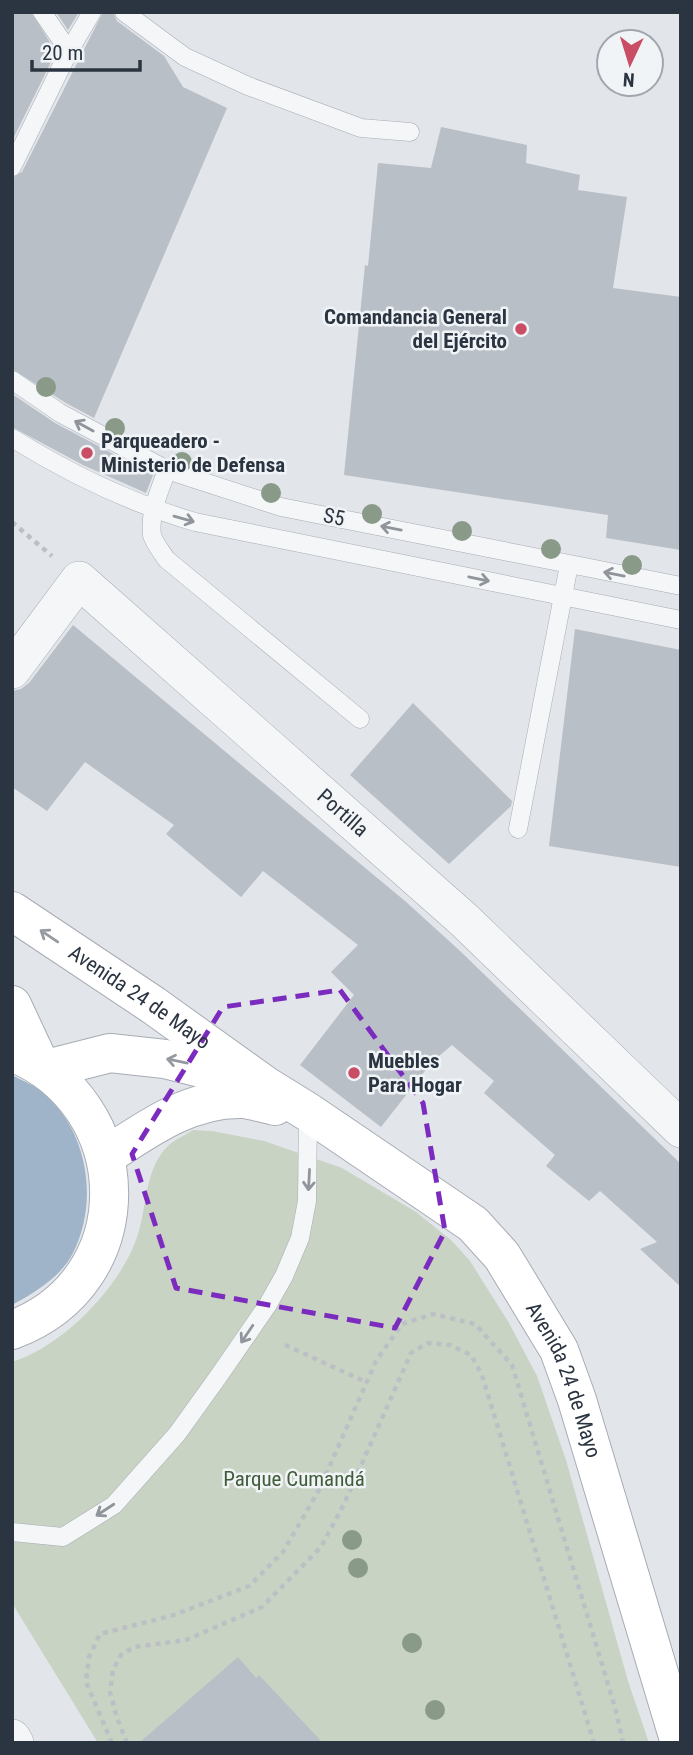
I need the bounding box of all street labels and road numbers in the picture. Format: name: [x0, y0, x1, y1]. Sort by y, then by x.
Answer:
street label: S5: [321, 503, 347, 531]
street label: Portilla: [312, 784, 373, 842]
street label: Avenida 24 de Mayo: [64, 940, 215, 1054]
street label: Avenida 24 de Mayo: [521, 1298, 606, 1460]

